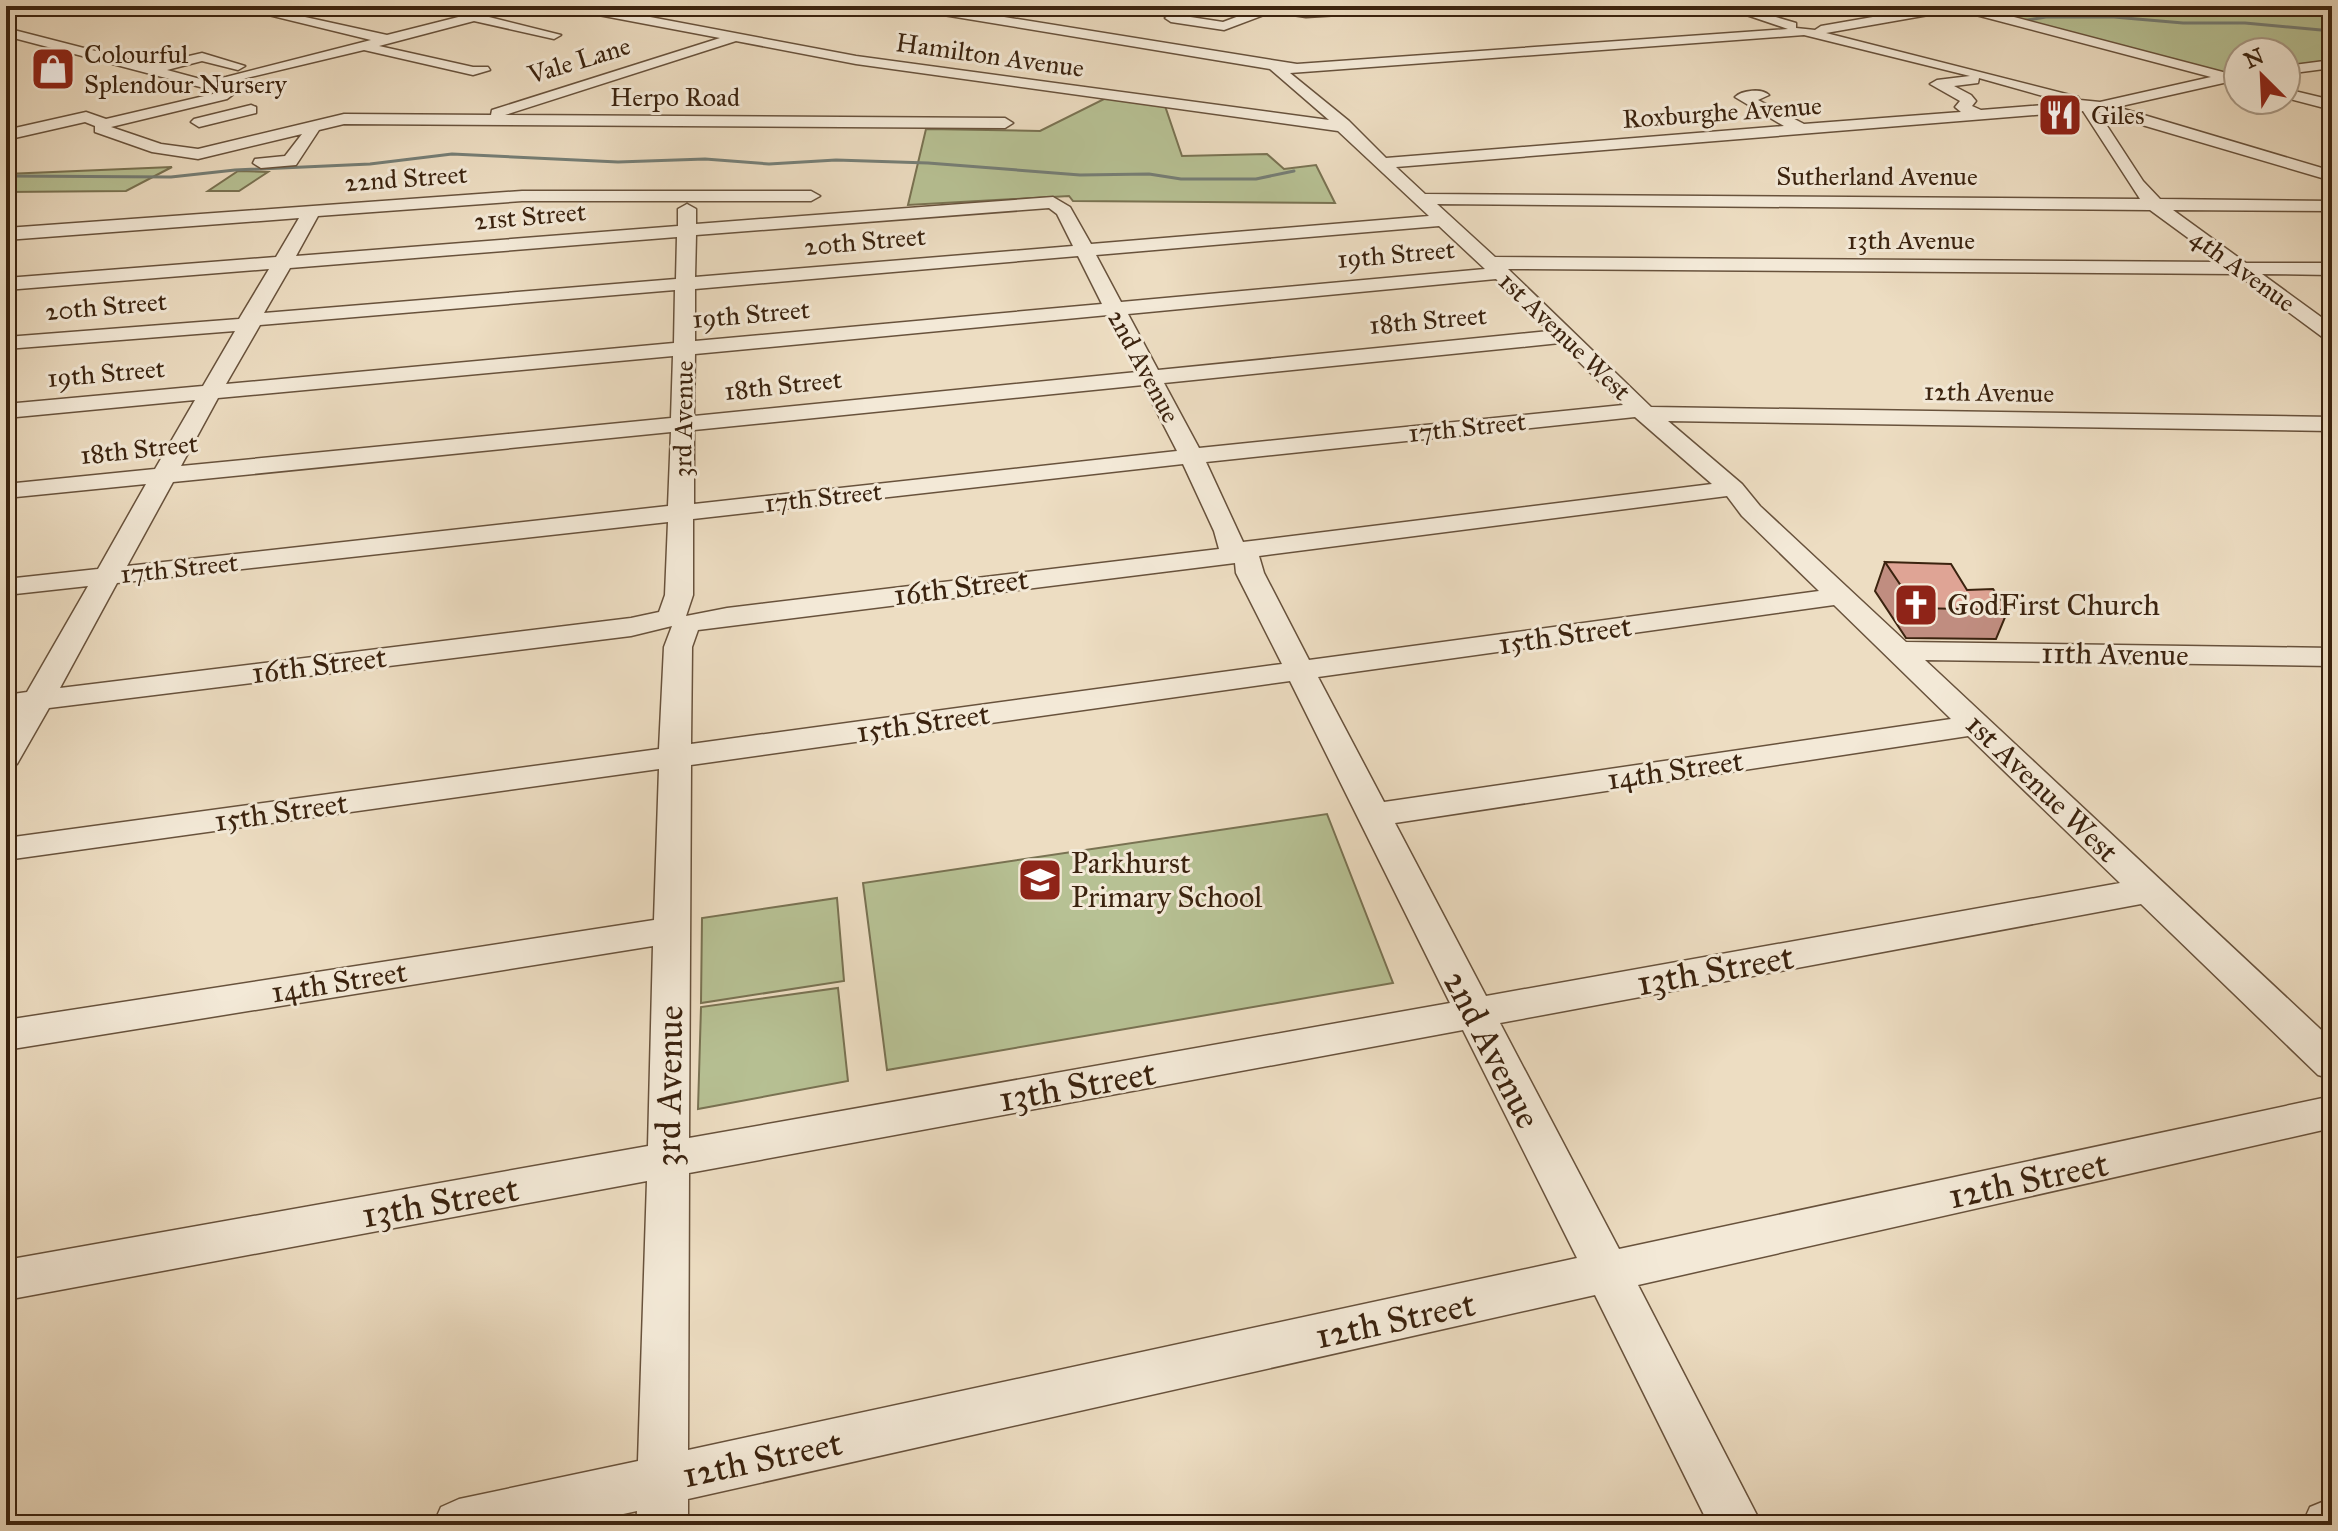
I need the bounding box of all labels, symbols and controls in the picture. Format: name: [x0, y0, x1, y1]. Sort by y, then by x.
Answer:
street label: Hamilton Avenue: [894, 26, 1086, 84]
street label: Vale Lane: [523, 29, 634, 91]
north arrow: [2222, 36, 2302, 116]
place label: Colourful Splendour Nursery: [84, 38, 288, 100]
text: N: [2240, 42, 2268, 74]
shop icon: Colourful Splendour Nursery: [29, 45, 77, 93]
street label: Herpo Road: [610, 81, 740, 113]
street label: Roxburghe Avenue: [1621, 89, 1823, 135]
restaurant icon: Giles: [2036, 91, 2084, 139]
place label: Giles: [2091, 99, 2144, 131]
street label: 22nd Street: [344, 158, 468, 198]
street label: Sutherland Avenue: [1776, 160, 1978, 192]
street label: 21st Street: [473, 195, 587, 237]
street label: 20th Street: [803, 220, 927, 262]
street label: 4th Avenue: [2184, 221, 2302, 319]
street label: 13th Avenue: [1847, 224, 1975, 256]
street label: 19th Street: [1336, 233, 1456, 275]
street label: 1st Avenue West: [1492, 265, 1638, 407]
street label: 20th Street: [44, 285, 168, 327]
street label: 19th Street: [691, 293, 811, 335]
street label: 18th Street: [1368, 299, 1488, 341]
street label: 2nd Avenue: [1101, 304, 1187, 428]
street label: 19th Street: [46, 352, 166, 394]
street label: 3rd Avenue: [666, 360, 700, 478]
street label: 18th Street: [723, 363, 843, 407]
street label: 12th Avenue: [1924, 375, 2055, 409]
street label: 17th Street: [1407, 405, 1527, 449]
street label: 18th Street: [79, 427, 199, 471]
street label: 17th Street: [763, 475, 883, 519]
street label: 17th Street: [119, 546, 239, 590]
street label: 16th Street: [892, 561, 1031, 613]
church icon: GodFirst Church: [1892, 581, 1940, 629]
place label: GodFirst Church: [1947, 587, 2160, 623]
street label: 15th Street: [1496, 608, 1634, 662]
street label: 11th Avenue: [2041, 635, 2189, 673]
street label: 16th Street: [250, 639, 389, 691]
street label: 15th Street: [854, 696, 992, 750]
street label: 1st Avenue West: [1958, 706, 2126, 870]
street label: 14th Street: [1605, 743, 1746, 797]
street label: 15th Street: [212, 785, 350, 839]
place label: Parkhurst Primary School: [1071, 845, 1263, 915]
school or university icon: Parkhurst Primary School: [1016, 856, 1064, 904]
street label: 13th Street: [1633, 935, 1797, 1005]
street label: 14th Street: [269, 953, 410, 1010]
street label: 2nd Avenue: [1434, 963, 1551, 1136]
street label: 3rd Avenue: [646, 1005, 692, 1167]
street label: 13th Street: [995, 1051, 1159, 1121]
street label: 12th Street: [1944, 1142, 2112, 1218]
street label: 13th Street: [358, 1167, 522, 1237]
street label: 12th Street: [1311, 1282, 1479, 1358]
street label: 12th Street: [678, 1421, 846, 1497]

